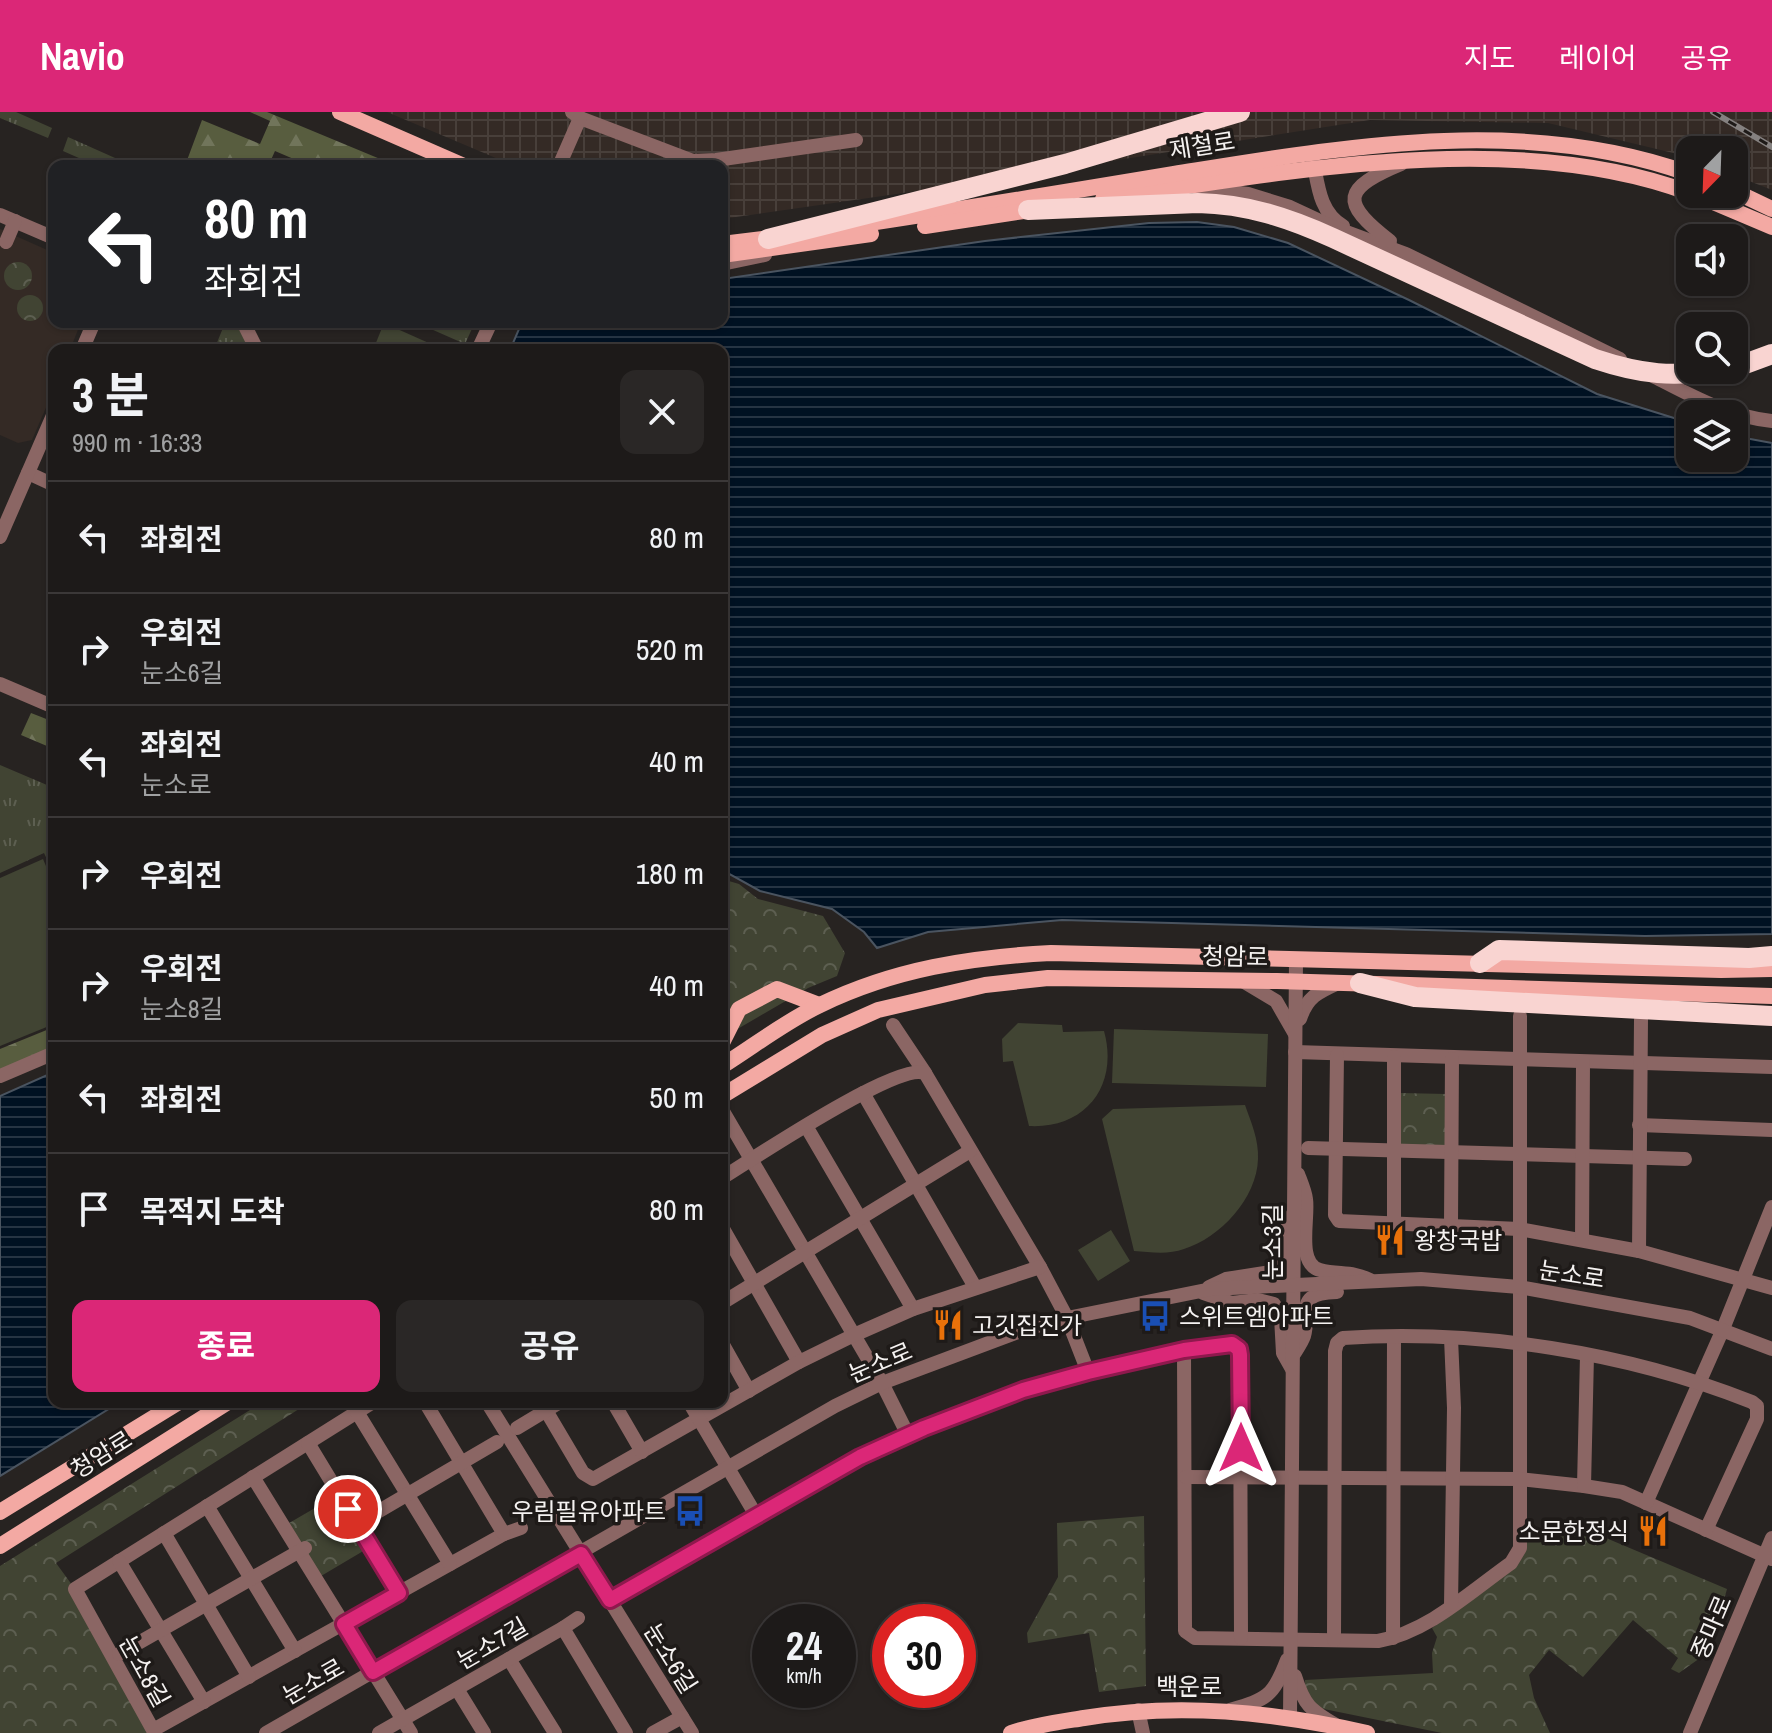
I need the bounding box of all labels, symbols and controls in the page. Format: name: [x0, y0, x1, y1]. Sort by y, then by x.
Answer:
text: Navio: [40, 31, 125, 82]
text: 지도: [1464, 39, 1515, 77]
text: 레이어: [1559, 39, 1636, 77]
text: 공유: [1680, 39, 1732, 77]
street label: 제철로: [1167, 124, 1237, 166]
north arrow: [1676, 136, 1748, 208]
map controls: [1676, 136, 1748, 472]
text: 80 m: [204, 180, 309, 255]
icon: left: [72, 192, 176, 296]
button: sound: [1676, 224, 1748, 296]
text: 좌회전: [204, 257, 303, 305]
button: search: [1676, 312, 1748, 384]
text: 3 분: [72, 362, 149, 427]
button: close: [620, 370, 704, 454]
button: layers: [1676, 400, 1748, 472]
text: 990 m · 16:33: [72, 425, 202, 460]
icon: left: [72, 515, 116, 559]
text: 80 m: [649, 517, 704, 557]
text: 좌회전: [140, 519, 223, 559]
text: 우회전: [140, 612, 223, 652]
icon: right: [72, 627, 116, 671]
text: 520 m: [636, 629, 704, 669]
text: 눈소6길: [140, 655, 224, 690]
text: 좌회전: [140, 724, 223, 764]
icon: left: [72, 739, 116, 783]
text: 40 m: [649, 741, 704, 781]
text: 눈소로: [140, 767, 212, 802]
icon: right: [72, 851, 116, 895]
text: 180 m: [636, 853, 704, 893]
text: 우회전: [140, 855, 223, 895]
street label: 청암로: [1202, 939, 1268, 973]
text: 우회전: [140, 948, 223, 988]
icon: right: [72, 963, 116, 1007]
text: 40 m: [649, 965, 704, 1005]
text: 눈소8길: [140, 991, 224, 1026]
icon: left: [72, 1075, 116, 1119]
text: 50 m: [649, 1077, 704, 1117]
text: 좌회전: [140, 1079, 223, 1119]
icon: arrive: [72, 1187, 116, 1231]
text: 80 m: [649, 1189, 704, 1229]
text: 목적지 도착: [140, 1191, 285, 1231]
street label: 눈소3길: [1256, 1203, 1288, 1281]
restaurant icon: 왕창국밥: [1373, 1223, 1407, 1257]
place label: 왕창국밥: [1414, 1224, 1502, 1256]
street label: 눈소로: [1537, 1253, 1607, 1295]
bus stop icon: 스위트엠아파트: [1138, 1299, 1172, 1333]
button: 종료: [72, 1300, 380, 1392]
button: 공유: [396, 1300, 704, 1392]
place label: 스위트엠아파트: [1179, 1300, 1334, 1332]
restaurant icon: 고깃집진가: [931, 1308, 965, 1342]
place label: 고깃집진가: [972, 1309, 1082, 1341]
street label: 눈소로: [843, 1334, 917, 1390]
position arrow: [1199, 1406, 1283, 1490]
street label: 청암로: [64, 1423, 138, 1485]
pin: [314, 1475, 382, 1543]
icon: arrive: [326, 1487, 370, 1531]
bus stop icon: 우림필유아파트: [673, 1494, 707, 1528]
place label: 우림필유아파트: [511, 1495, 666, 1527]
restaurant icon: 소문한정식: [1636, 1514, 1670, 1548]
place label: 소문한정식: [1519, 1515, 1629, 1547]
street label: 중마로: [1683, 1590, 1739, 1664]
speed limit sign: 30: [872, 1604, 976, 1708]
street label: 눈소7길: [451, 1610, 533, 1676]
street label: 눈소6길: [637, 1617, 705, 1699]
text: 24: [786, 1619, 822, 1672]
street label: 눈소8길: [112, 1629, 178, 1713]
street label: 눈소로: [276, 1651, 350, 1711]
text: km/h: [786, 1662, 822, 1689]
street label: 백운로: [1156, 1670, 1222, 1702]

